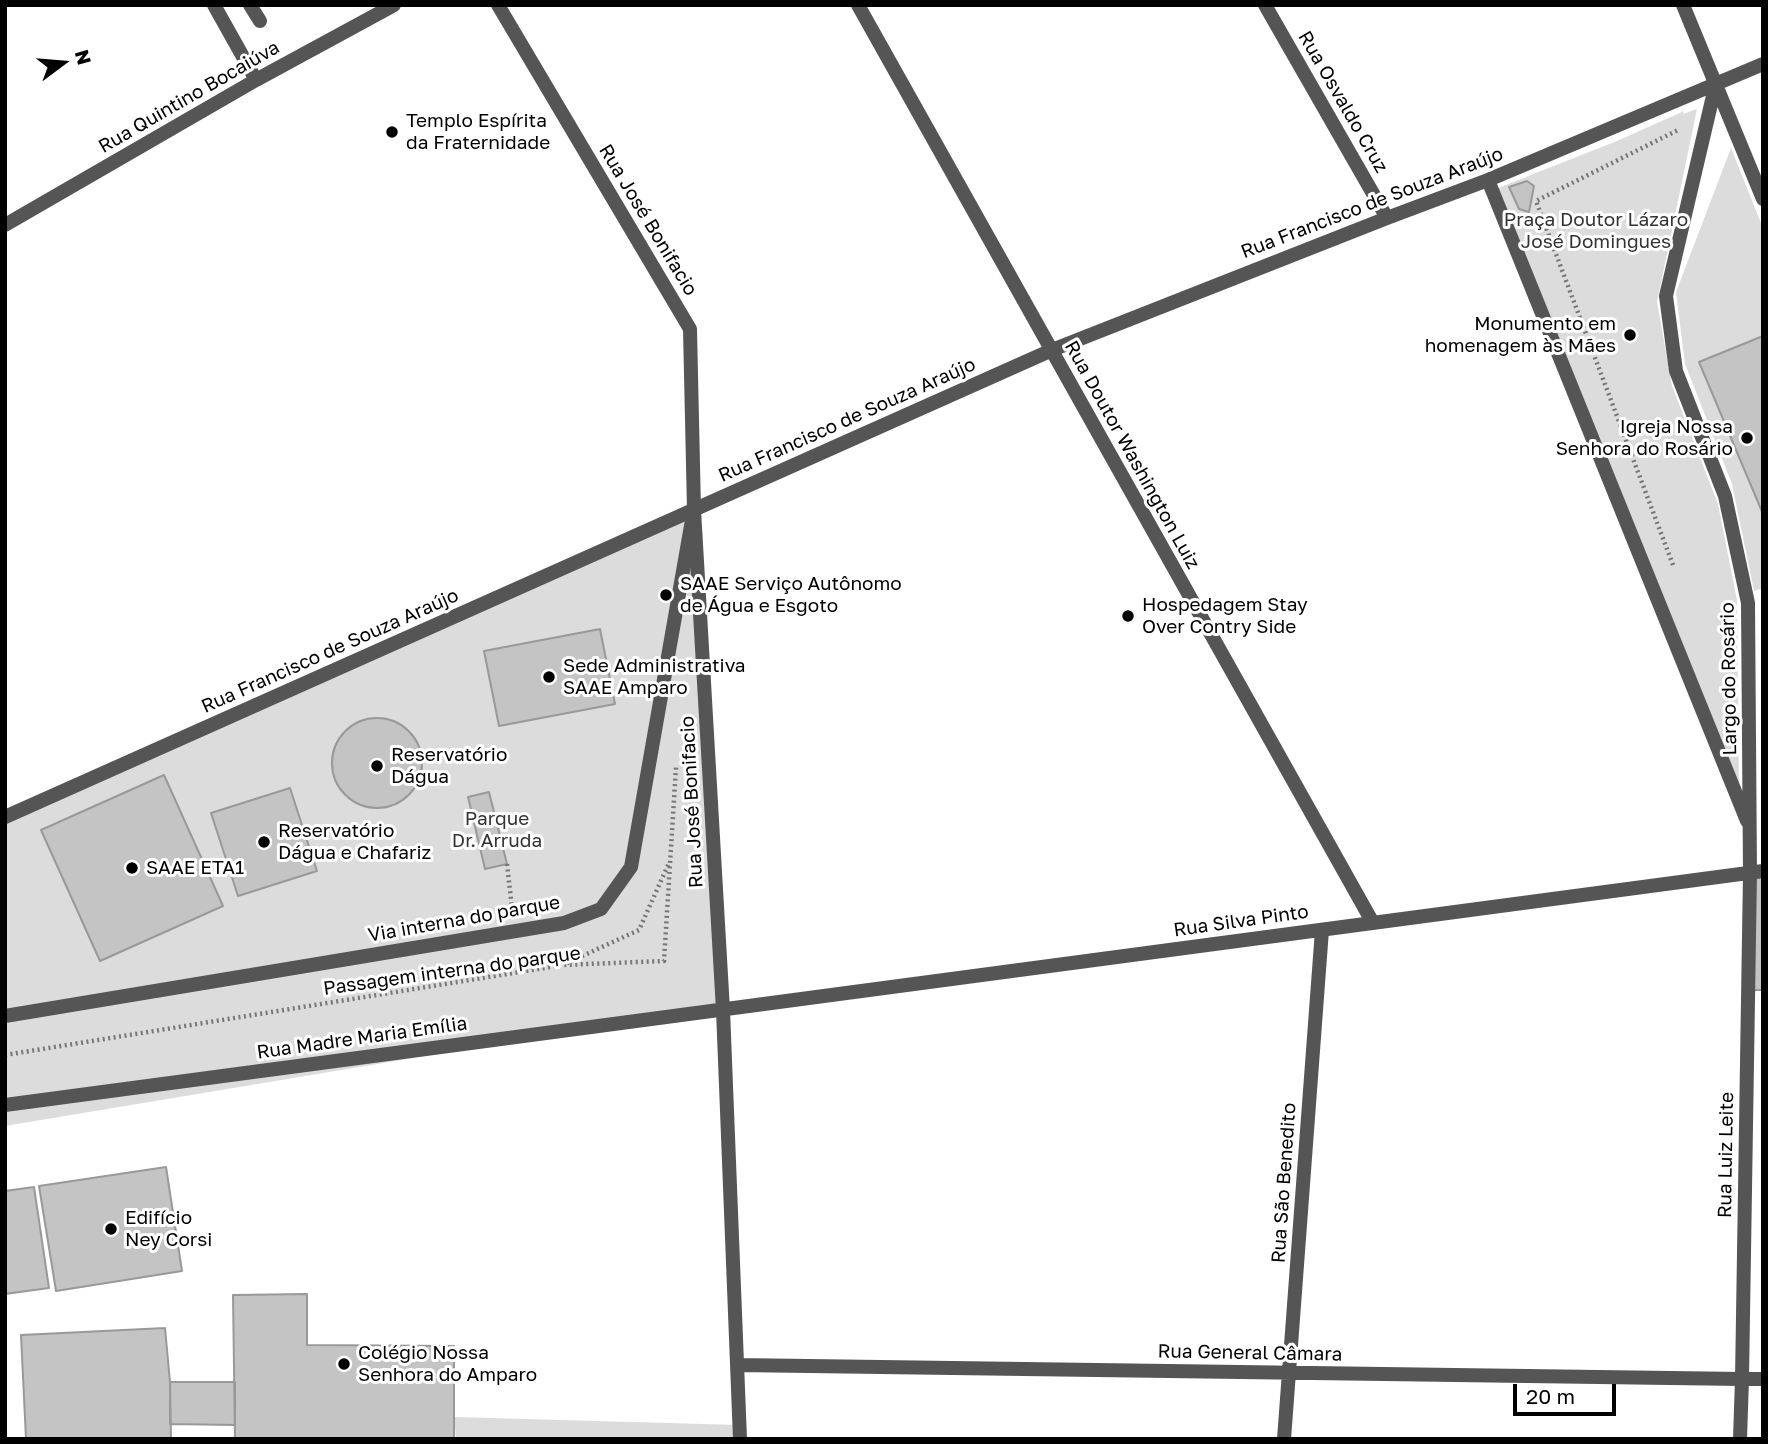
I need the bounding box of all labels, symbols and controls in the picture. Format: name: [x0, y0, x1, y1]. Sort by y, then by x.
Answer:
street label: Rua Osvaldo Cruz: [1293, 27, 1393, 177]
north arrow: [28, 28, 98, 98]
street label: Rua Quintino Bocaiúva: [95, 36, 283, 158]
text: N: [71, 47, 97, 67]
place label: Templo Espírita da Fraternidade: [406, 110, 550, 154]
marker: Templo Espírita da Fraternidade: [384, 124, 400, 140]
street label: Rua José Bonifacio: [594, 140, 702, 300]
street label: Rua Francisco de Souza Araújo: [1238, 142, 1506, 264]
park label: Praça Doutor Lázaro José Domingues: [1504, 209, 1688, 253]
place label: Monumento em homenagem às Mães: [1425, 313, 1616, 357]
marker: Monumento em homenagem às Mães: [1622, 327, 1638, 343]
street label: Rua Doutor Washington Luiz: [1060, 337, 1204, 573]
street label: Rua Francisco de Souza Araújo: [715, 353, 979, 487]
place label: Igreja Nossa Senhora do Rosário: [1556, 416, 1733, 460]
marker: Igreja Nossa Senhora do Rosário: [1739, 430, 1755, 446]
place label: SAAE Serviço Autônomo de Água e Esgoto: [680, 573, 902, 617]
street label: Rua Francisco de Souza Araújo: [198, 584, 462, 718]
marker: SAAE Serviço Autônomo de Água e Esgoto: [658, 587, 674, 603]
place label: Hospedagem Stay Over Contry Side: [1142, 594, 1308, 638]
street label: Largo do Rosário: [1716, 602, 1742, 756]
marker: Hospedagem Stay Over Contry Side: [1120, 608, 1136, 624]
place label: Sede Administrativa SAAE Amparo: [563, 655, 745, 699]
marker: Sede Administrativa SAAE Amparo: [541, 669, 557, 685]
street label: Rua José Bonifacio: [676, 715, 708, 889]
place label: Reservatório Dágua: [391, 744, 507, 788]
marker: Reservatório Dágua: [369, 758, 385, 774]
park label: Parque Dr. Arruda: [452, 808, 542, 852]
place label: Reservatório Dágua e Chafariz: [278, 820, 431, 864]
marker: Reservatório Dágua e Chafariz: [256, 834, 272, 850]
place label: SAAE ETA1: [146, 857, 244, 879]
marker: SAAE ETA1: [124, 860, 140, 876]
street label: Via interna do parque: [366, 891, 562, 947]
street label: Rua Silva Pinto: [1172, 900, 1310, 942]
street label: Passagem interna do parque: [322, 942, 582, 1000]
street label: Rua Madre Maria Emília: [255, 1012, 469, 1064]
street label: Rua Luiz Leite: [1713, 1092, 1739, 1218]
street label: Rua São Benedito: [1267, 1102, 1301, 1264]
place label: Edifício Ney Corsi: [125, 1207, 212, 1251]
marker: Edifício Ney Corsi: [103, 1221, 119, 1237]
street label: Rua General Câmara: [1158, 1340, 1342, 1366]
place label: Colégio Nossa Senhora do Amparo: [358, 1342, 537, 1386]
marker: Colégio Nossa Senhora do Amparo: [336, 1356, 352, 1372]
scale bar: [1516, 1370, 1619, 1414]
text: 20 m: [1526, 1383, 1575, 1409]

